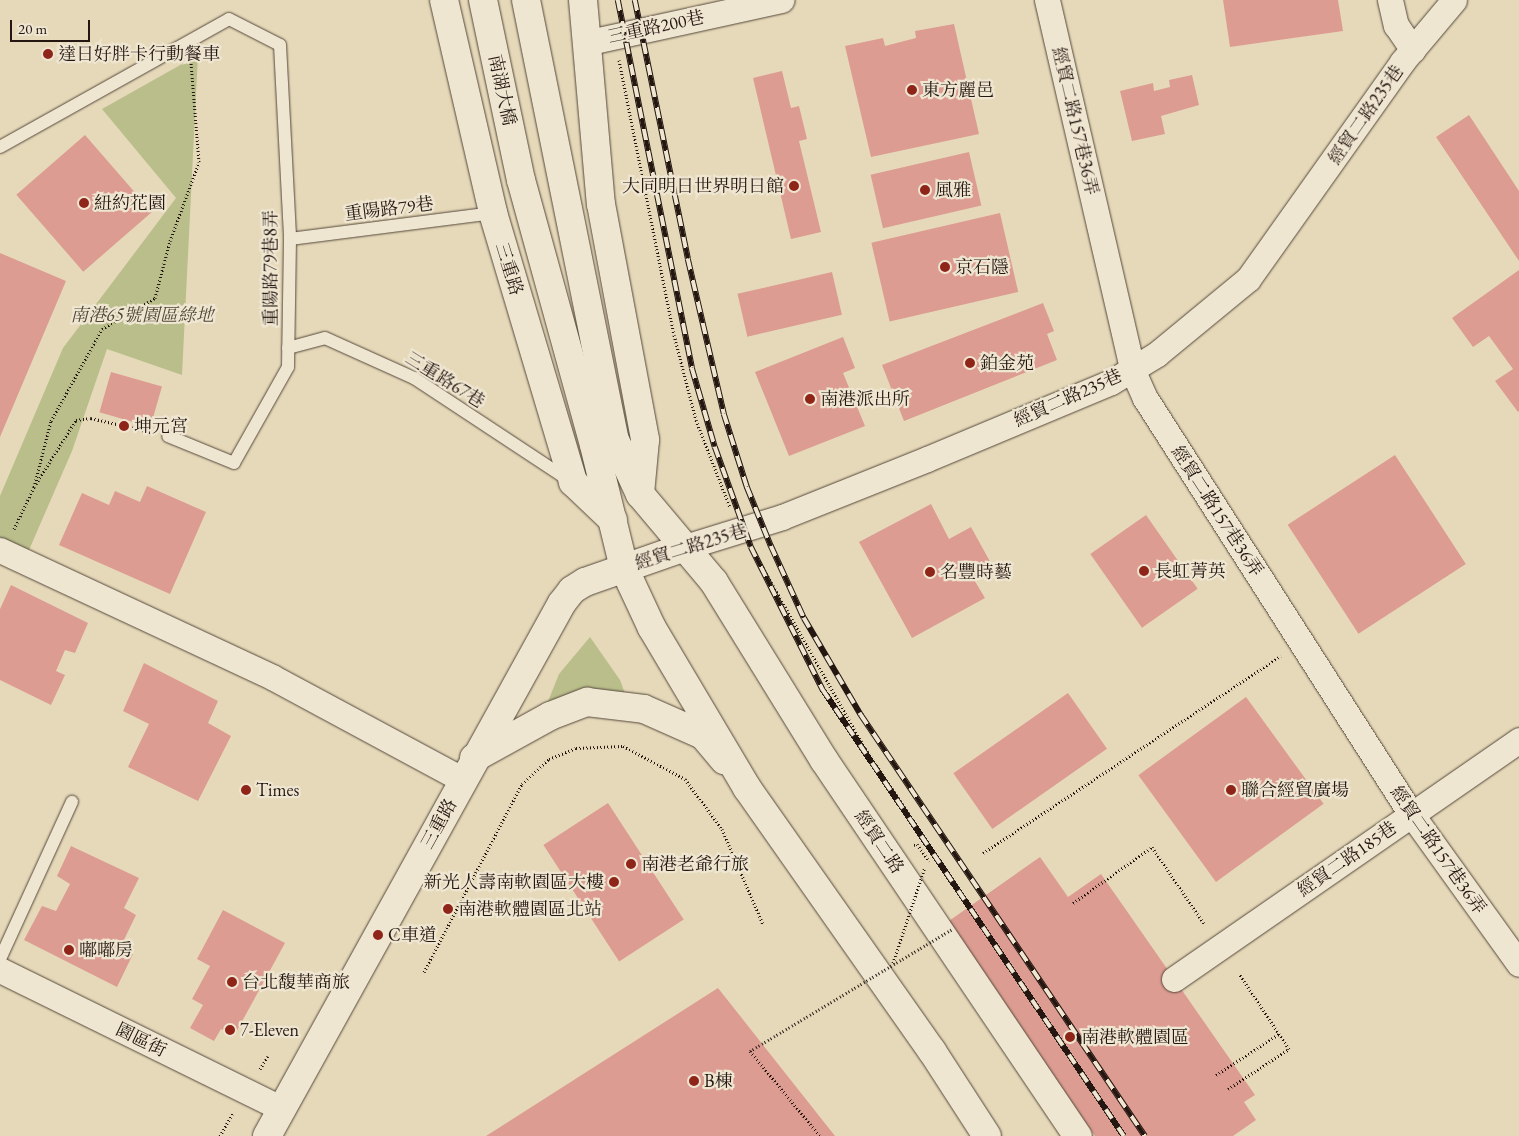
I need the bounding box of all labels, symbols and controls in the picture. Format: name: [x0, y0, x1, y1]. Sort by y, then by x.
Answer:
street label: 三重路200巷: [606, 6, 706, 48]
scale bar: [12, 10, 92, 42]
text: 20 m: [18, 19, 47, 38]
place label: 達日好胖卡行動餐車: [58, 43, 220, 65]
street label: 經貿二路157巷36弄: [1047, 45, 1103, 197]
marker: 達日好胖卡行動餐車: [42, 48, 54, 60]
street label: 南湖大橋: [484, 53, 520, 127]
street label: 經貿二路235巷: [1324, 61, 1408, 169]
place label: 東方麗邑: [922, 79, 994, 101]
marker: 東方麗邑: [906, 84, 918, 96]
place label: 大同明日世界明日館: [622, 175, 784, 197]
place label: 風雅: [935, 179, 971, 201]
marker: 大同明日世界明日館: [788, 180, 800, 192]
marker: 風雅: [919, 184, 931, 196]
place label: 紐約花園: [94, 192, 166, 214]
street label: 重陽路79巷: [343, 193, 435, 225]
marker: 紐約花園: [78, 197, 90, 209]
street label: 重陽路79巷8弄: [260, 210, 282, 326]
street label: 三重路: [491, 240, 527, 298]
place label: 京石隱: [955, 256, 1009, 278]
marker: 京石隱: [939, 261, 951, 273]
park label: 南港65號園區綠地: [70, 304, 214, 326]
street label: 三重路67巷: [401, 347, 489, 413]
place label: 鉑金苑: [980, 352, 1034, 374]
marker: 鉑金苑: [964, 357, 976, 369]
street label: 經貿二路235巷: [1011, 365, 1125, 431]
place label: 南港派出所: [820, 388, 910, 410]
marker: 南港派出所: [804, 393, 816, 405]
place label: 坤元宮: [134, 415, 188, 437]
marker: 坤元宮: [118, 420, 130, 432]
street label: 經貿二路157巷36弄: [1167, 442, 1267, 580]
street label: 經貿二路235巷: [632, 520, 750, 574]
place label: 長虹菁英: [1154, 560, 1226, 582]
place label: 名豐時藝: [940, 561, 1012, 583]
marker: 長虹菁英: [1138, 565, 1150, 577]
marker: 名豐時藝: [924, 566, 936, 578]
place label: Times: [256, 779, 299, 801]
place label: 聯合經貿廣場: [1241, 779, 1349, 801]
street label: 經貿二路157巷36弄: [1386, 782, 1490, 918]
marker: Times: [240, 784, 252, 796]
marker: 聯合經貿廣場: [1225, 784, 1237, 796]
street label: 三重路: [416, 795, 462, 853]
street label: 經貿二路: [850, 806, 908, 878]
street label: 經貿二路185巷: [1293, 817, 1401, 901]
place label: 南港老爺行旅: [641, 853, 749, 875]
marker: 南港老爺行旅: [625, 858, 637, 870]
place label: 新光人壽南軟園區大樓: [424, 871, 604, 893]
marker: 新光人壽南軟園區大樓: [608, 876, 620, 888]
place label: 南港軟體園區北站: [458, 898, 602, 920]
marker: 南港軟體園區北站: [442, 903, 454, 915]
place label: C車道: [388, 924, 437, 946]
marker: C車道: [372, 929, 384, 941]
place label: 嘟嘟房: [79, 939, 133, 961]
marker: 嘟嘟房: [63, 944, 75, 956]
place label: 台北馥華商旅: [242, 971, 350, 993]
marker: 台北馥華商旅: [226, 976, 238, 988]
street label: 園區街: [112, 1018, 170, 1062]
place label: 7-Eleven: [240, 1019, 299, 1041]
marker: 7-Eleven: [224, 1024, 236, 1036]
place label: 南港軟體園區: [1081, 1026, 1189, 1048]
marker: 南港軟體園區: [1063, 1030, 1077, 1044]
place label: B棟: [704, 1070, 733, 1092]
marker: B棟: [688, 1075, 700, 1087]

